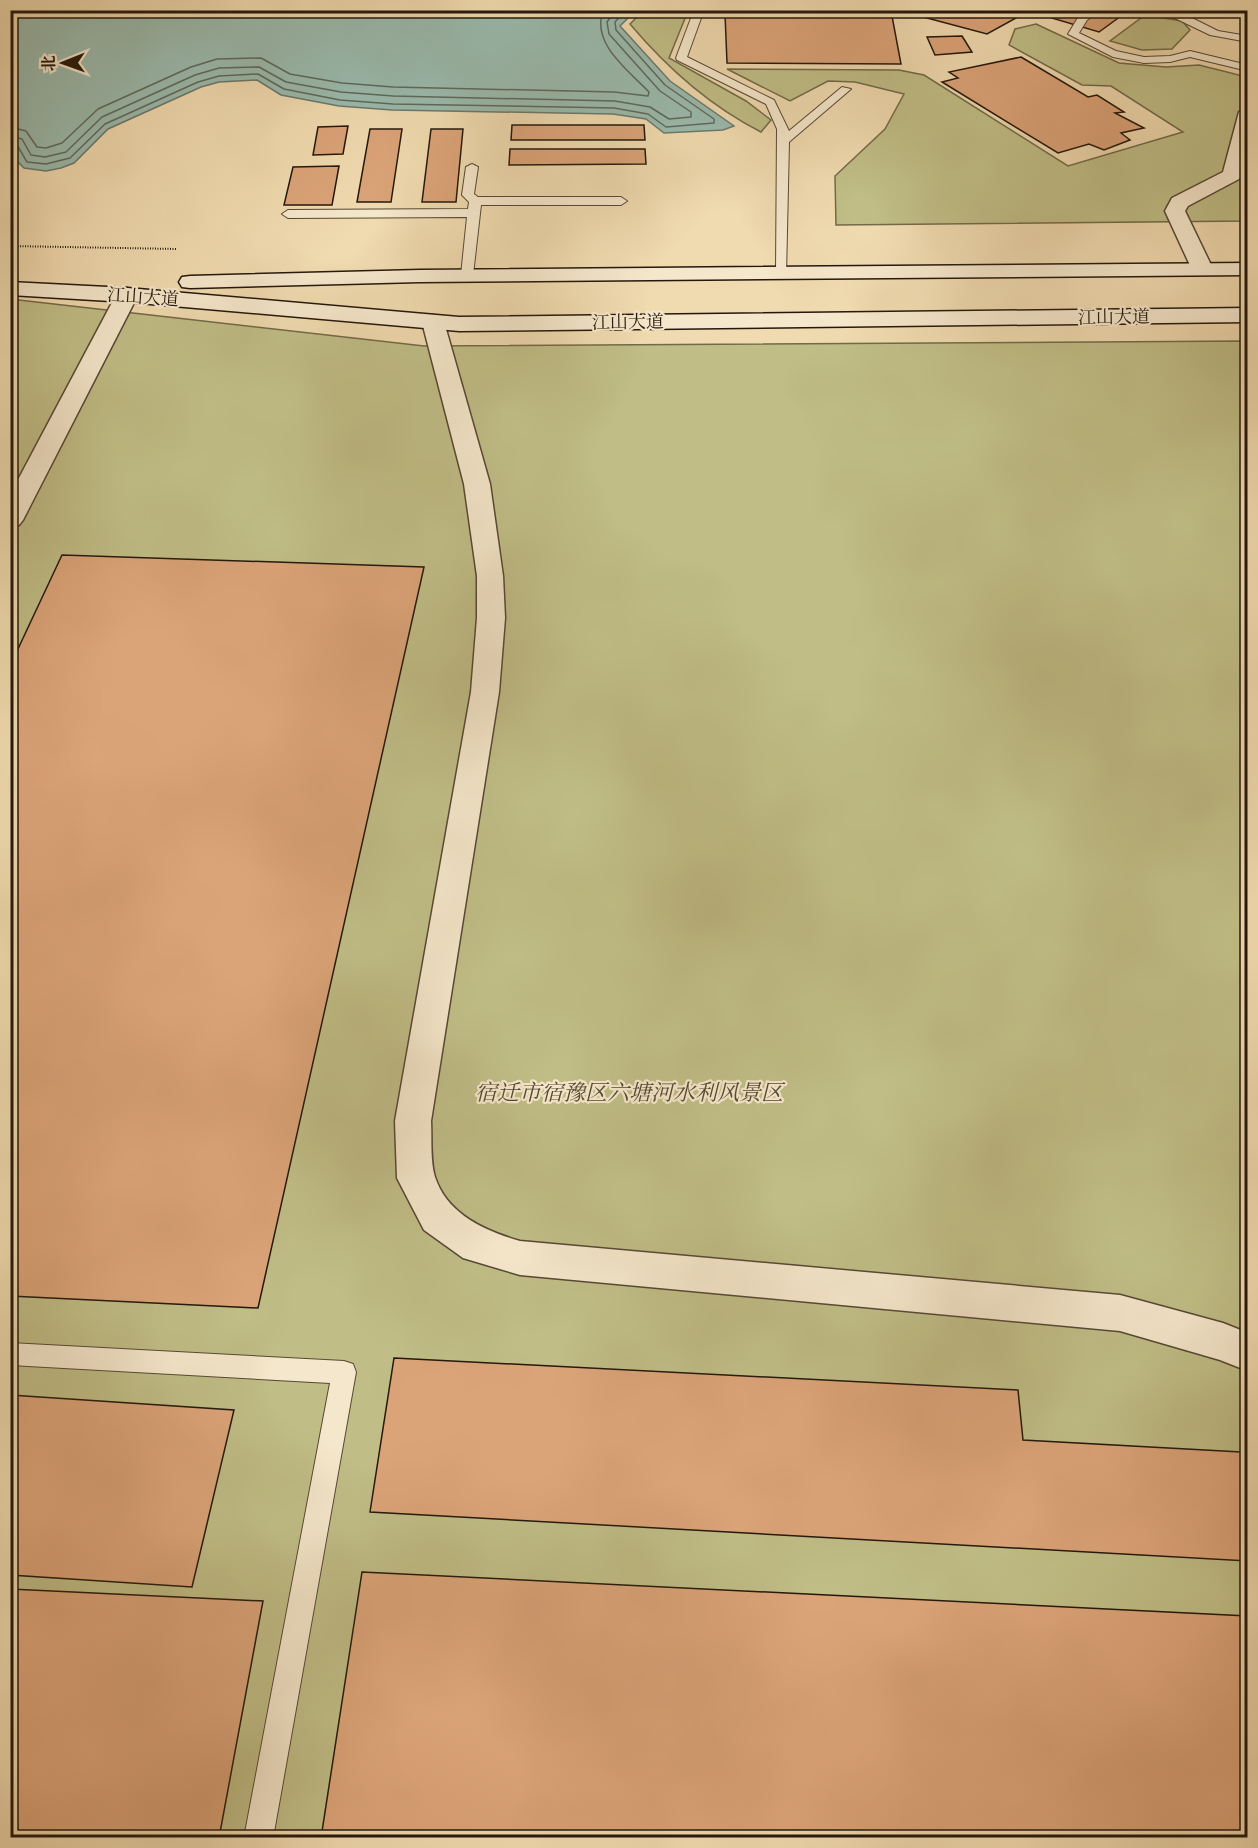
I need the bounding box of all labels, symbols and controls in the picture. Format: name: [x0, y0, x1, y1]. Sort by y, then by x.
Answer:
north arrow: [33, 33, 93, 93]
text: 北: [39, 55, 59, 71]
street label: 江山大道: [106, 285, 180, 311]
street label: 江山大道: [1078, 306, 1150, 330]
street label: 江山大道: [592, 311, 664, 335]
park label: 宿迁市宿豫区六塘河水利风景区: [475, 1080, 786, 1107]

